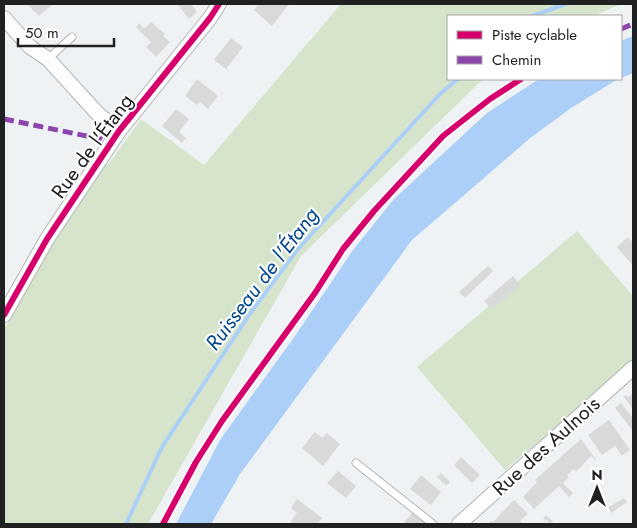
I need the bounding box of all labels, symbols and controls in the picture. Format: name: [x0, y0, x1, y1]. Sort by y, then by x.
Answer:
scale bar: [18, 15, 114, 47]
legend: [447, 15, 622, 80]
text: 50 m: [25, 22, 59, 44]
text: Piste cyclable: [492, 24, 577, 46]
text: Chemin: [492, 49, 541, 71]
street label: Rue de l'Étang: [44, 88, 140, 205]
water label: Ruisseau de l'Étang: [198, 201, 326, 357]
street label: Rue des Aulnois: [486, 390, 607, 503]
north arrow: [572, 463, 622, 513]
text: N: [591, 465, 603, 485]

